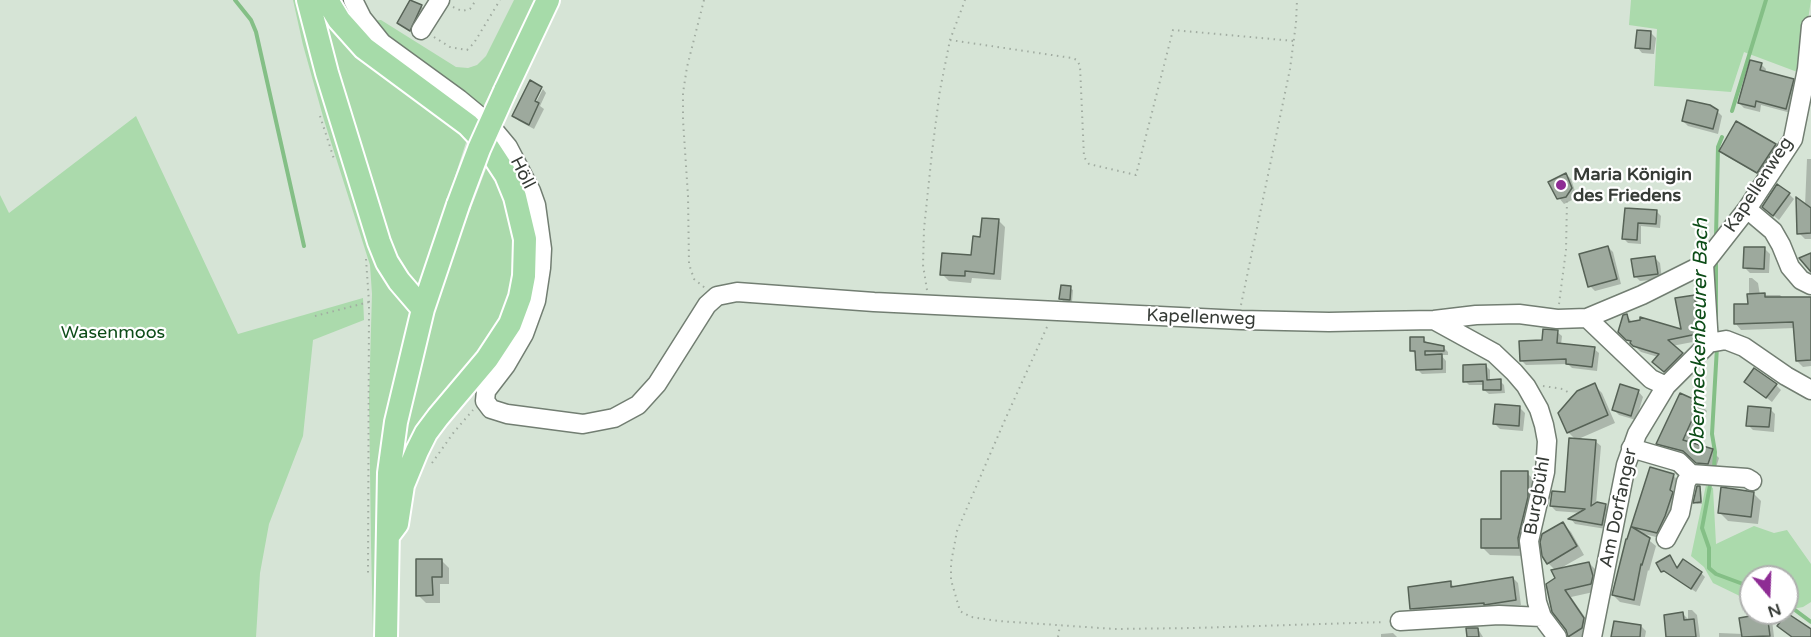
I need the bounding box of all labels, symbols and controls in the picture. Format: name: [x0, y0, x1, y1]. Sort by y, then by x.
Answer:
street label: Kapellenweg: [1720, 133, 1798, 237]
street label: Höll: [505, 153, 539, 193]
place label: Maria Königin des Friedens: [1573, 164, 1692, 207]
marker: Maria Königin des Friedens: [1554, 178, 1568, 192]
water label: Obermeckenbeurer Bach: [1686, 218, 1714, 456]
street label: Kapellenweg: [1146, 305, 1256, 331]
park label: Wasenmoos: [61, 322, 165, 344]
street label: Am Dorfanger: [1596, 446, 1642, 570]
street label: Burgbühl: [1521, 455, 1555, 537]
north arrow: [1739, 565, 1799, 625]
text: N: [1765, 599, 1784, 622]

